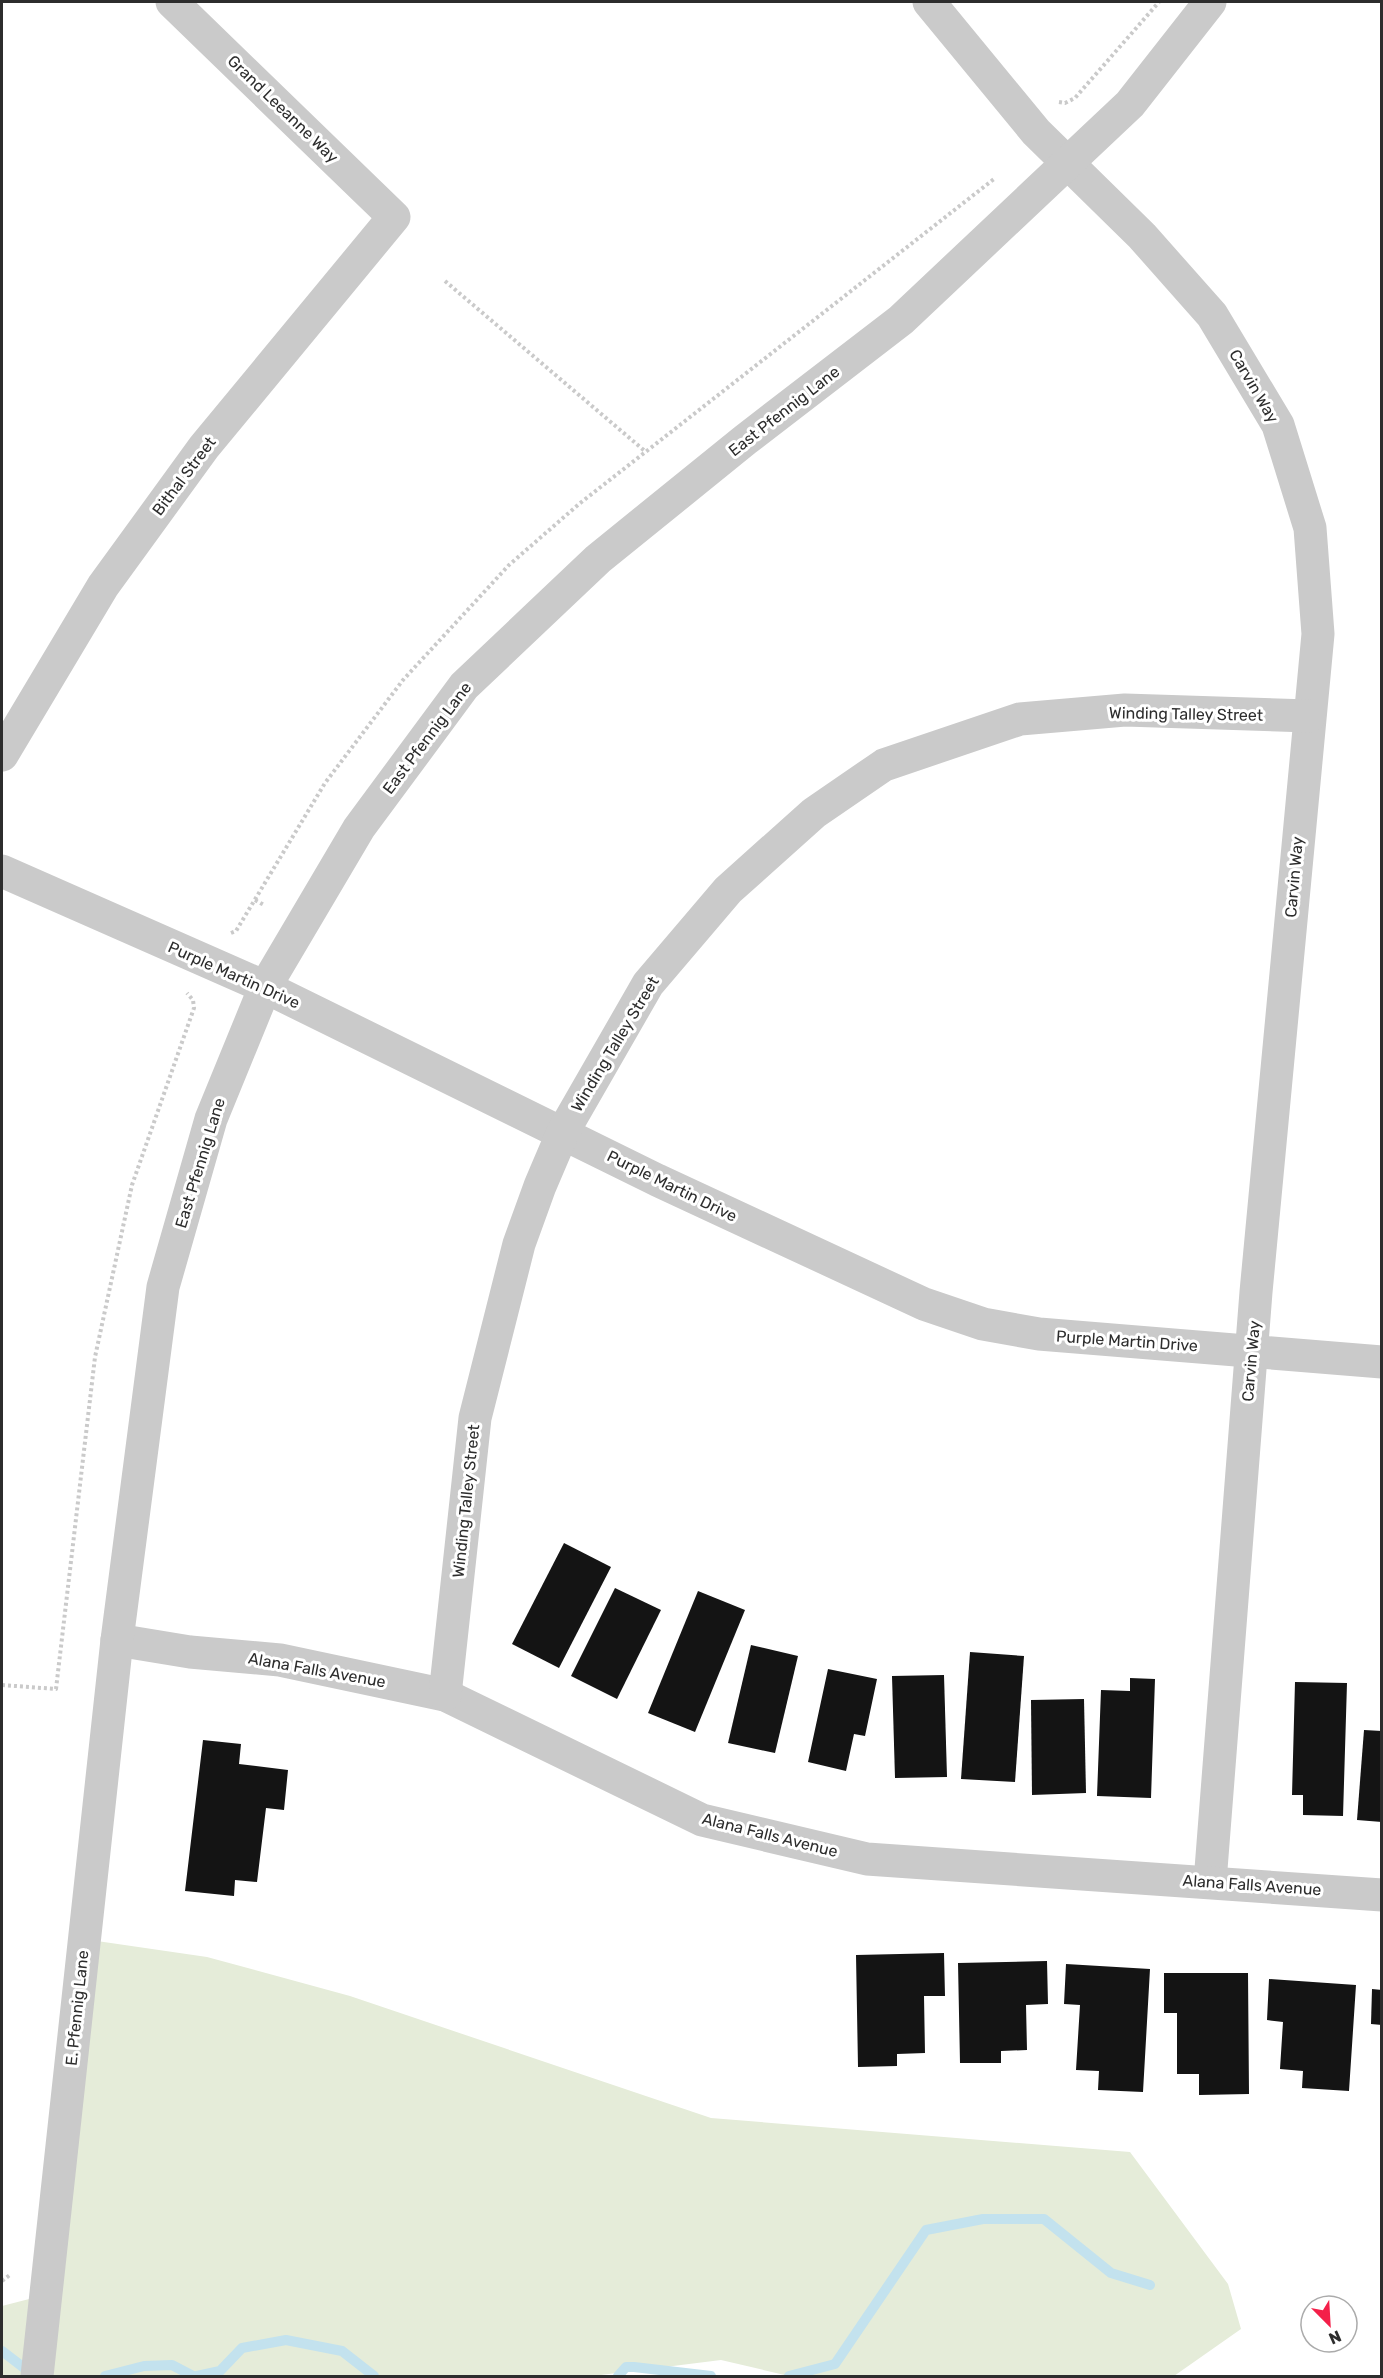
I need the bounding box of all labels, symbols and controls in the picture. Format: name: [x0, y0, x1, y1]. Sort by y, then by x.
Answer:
street label: Grand Leeanne Way: [224, 51, 342, 167]
street label: Carvin Way: [1225, 346, 1283, 426]
street label: East Pfennig Lane: [725, 362, 843, 460]
street label: Bithal Street: [148, 433, 220, 519]
street label: East Pfennig Lane: [379, 678, 475, 798]
street label: Winding Talley Street: [1109, 703, 1263, 725]
street label: Carvin Way: [1281, 835, 1307, 918]
street label: Purple Martin Drive: [165, 937, 303, 1013]
street label: Winding Talley Street: [567, 973, 663, 1115]
street label: East Pfennig Lane: [171, 1095, 229, 1230]
street label: Purple Martin Drive: [604, 1146, 740, 1226]
street label: Carvin Way: [1238, 1319, 1264, 1402]
street label: Purple Martin Drive: [1055, 1327, 1199, 1355]
street label: Winding Talley Street: [448, 1423, 484, 1579]
street label: Alana Falls Avenue: [247, 1649, 387, 1691]
street label: Alana Falls Avenue: [700, 1809, 840, 1861]
street label: Alana Falls Avenue: [1182, 1871, 1322, 1899]
street label: E. Pfennig Lane: [61, 1949, 93, 2067]
north arrow: [1299, 2294, 1359, 2354]
text: N: [1326, 2326, 1344, 2348]

